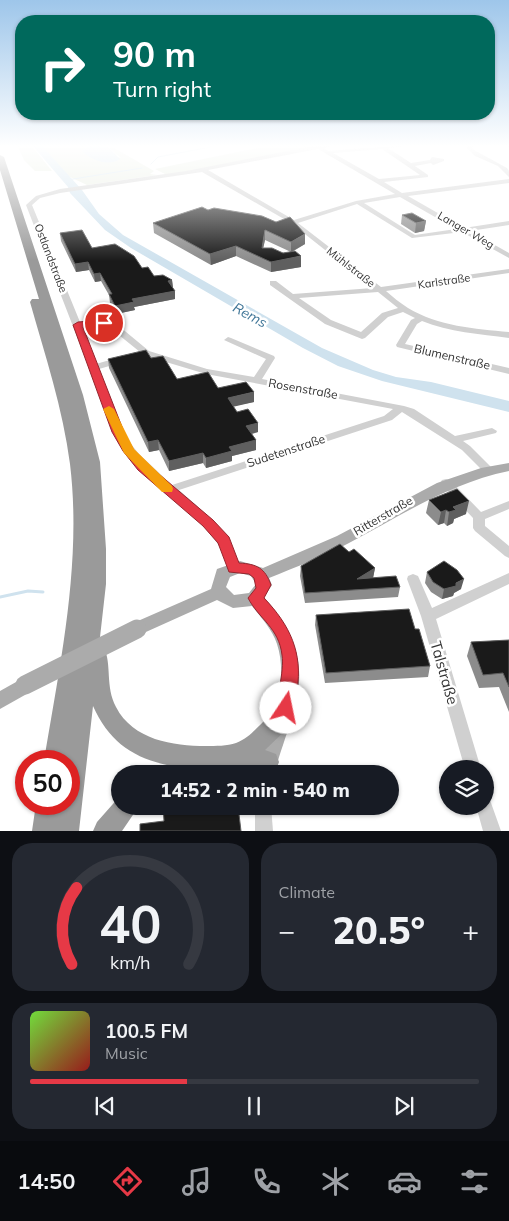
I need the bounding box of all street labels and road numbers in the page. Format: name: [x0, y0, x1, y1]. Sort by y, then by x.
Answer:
street label: Langer Weg: [435, 208, 497, 252]
street label: Ostlandstraße: [31, 222, 71, 294]
street label: Mühlstraße: [324, 244, 378, 290]
street label: Karlstraße: [417, 270, 471, 292]
street label: Blumenstraße: [413, 340, 492, 373]
street label: Rosenstraße: [267, 375, 339, 402]
street label: Sudetenstraße: [245, 431, 327, 470]
street label: Ritterstraße: [350, 493, 415, 539]
street label: Talstraße: [426, 639, 463, 707]

